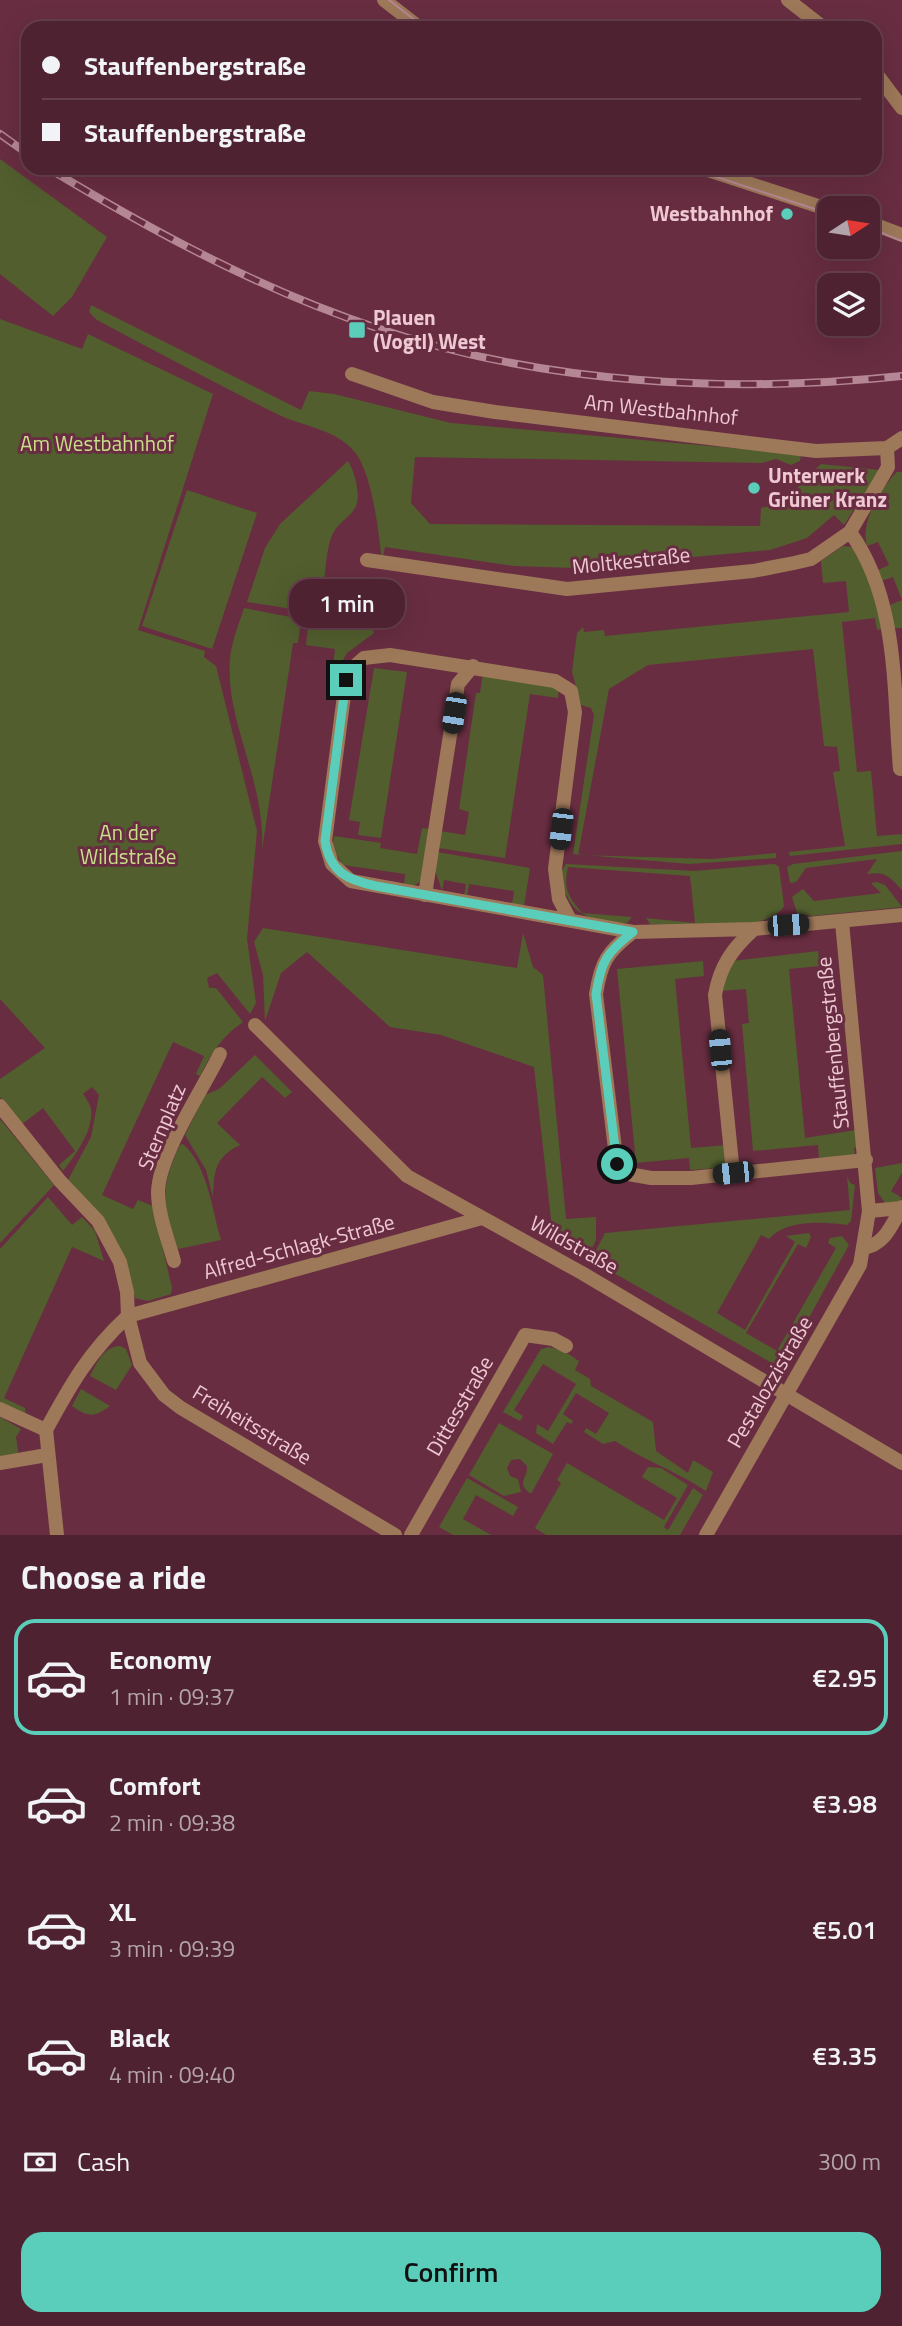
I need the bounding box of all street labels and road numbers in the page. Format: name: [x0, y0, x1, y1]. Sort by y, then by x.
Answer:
street label: Am Westbahnhof: [583, 385, 739, 433]
street label: Moltkestraße: [570, 538, 692, 582]
street label: Stauffenbergstraße: [807, 955, 857, 1131]
street label: Sternplatz: [129, 1078, 194, 1175]
street label: Alfred-Schlagk-Straße: [200, 1205, 398, 1287]
street label: Wildstraße: [524, 1207, 625, 1282]
street label: Pestalozzistraße: [718, 1309, 820, 1454]
street label: Dittesstraße: [418, 1350, 501, 1461]
street label: Freiheitsstraße: [187, 1376, 318, 1472]

